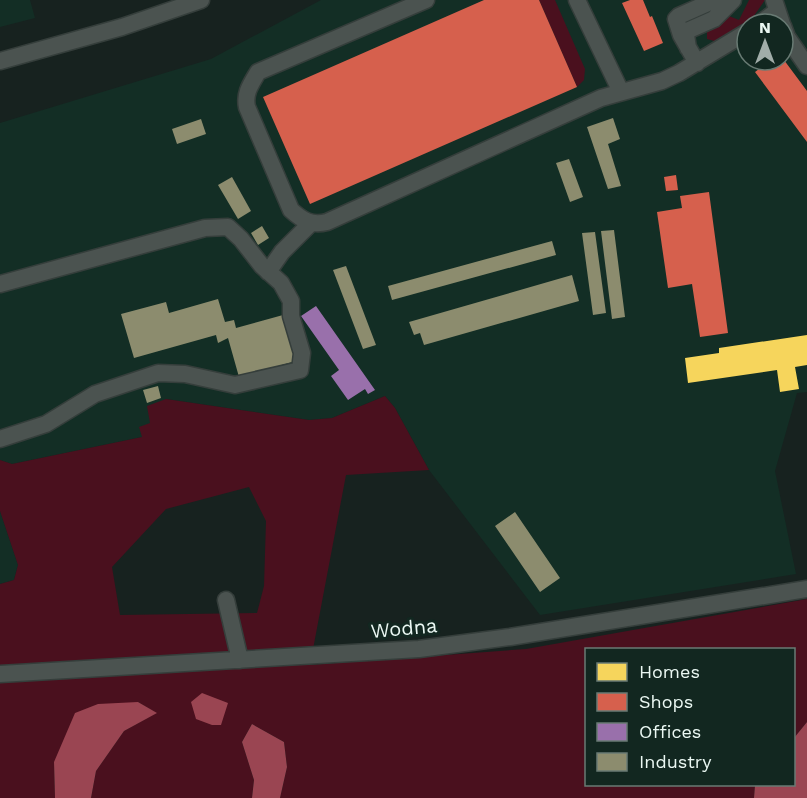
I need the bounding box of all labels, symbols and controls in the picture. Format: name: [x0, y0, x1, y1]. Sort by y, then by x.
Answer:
north arrow: [735, 12, 795, 72]
text: N: [759, 18, 771, 37]
street label: Wodna: [370, 613, 438, 643]
legend: [585, 648, 795, 786]
text: Homes: [639, 661, 700, 682]
text: Shops: [639, 691, 693, 712]
text: Offices: [639, 721, 701, 742]
text: Industry: [639, 751, 712, 772]

